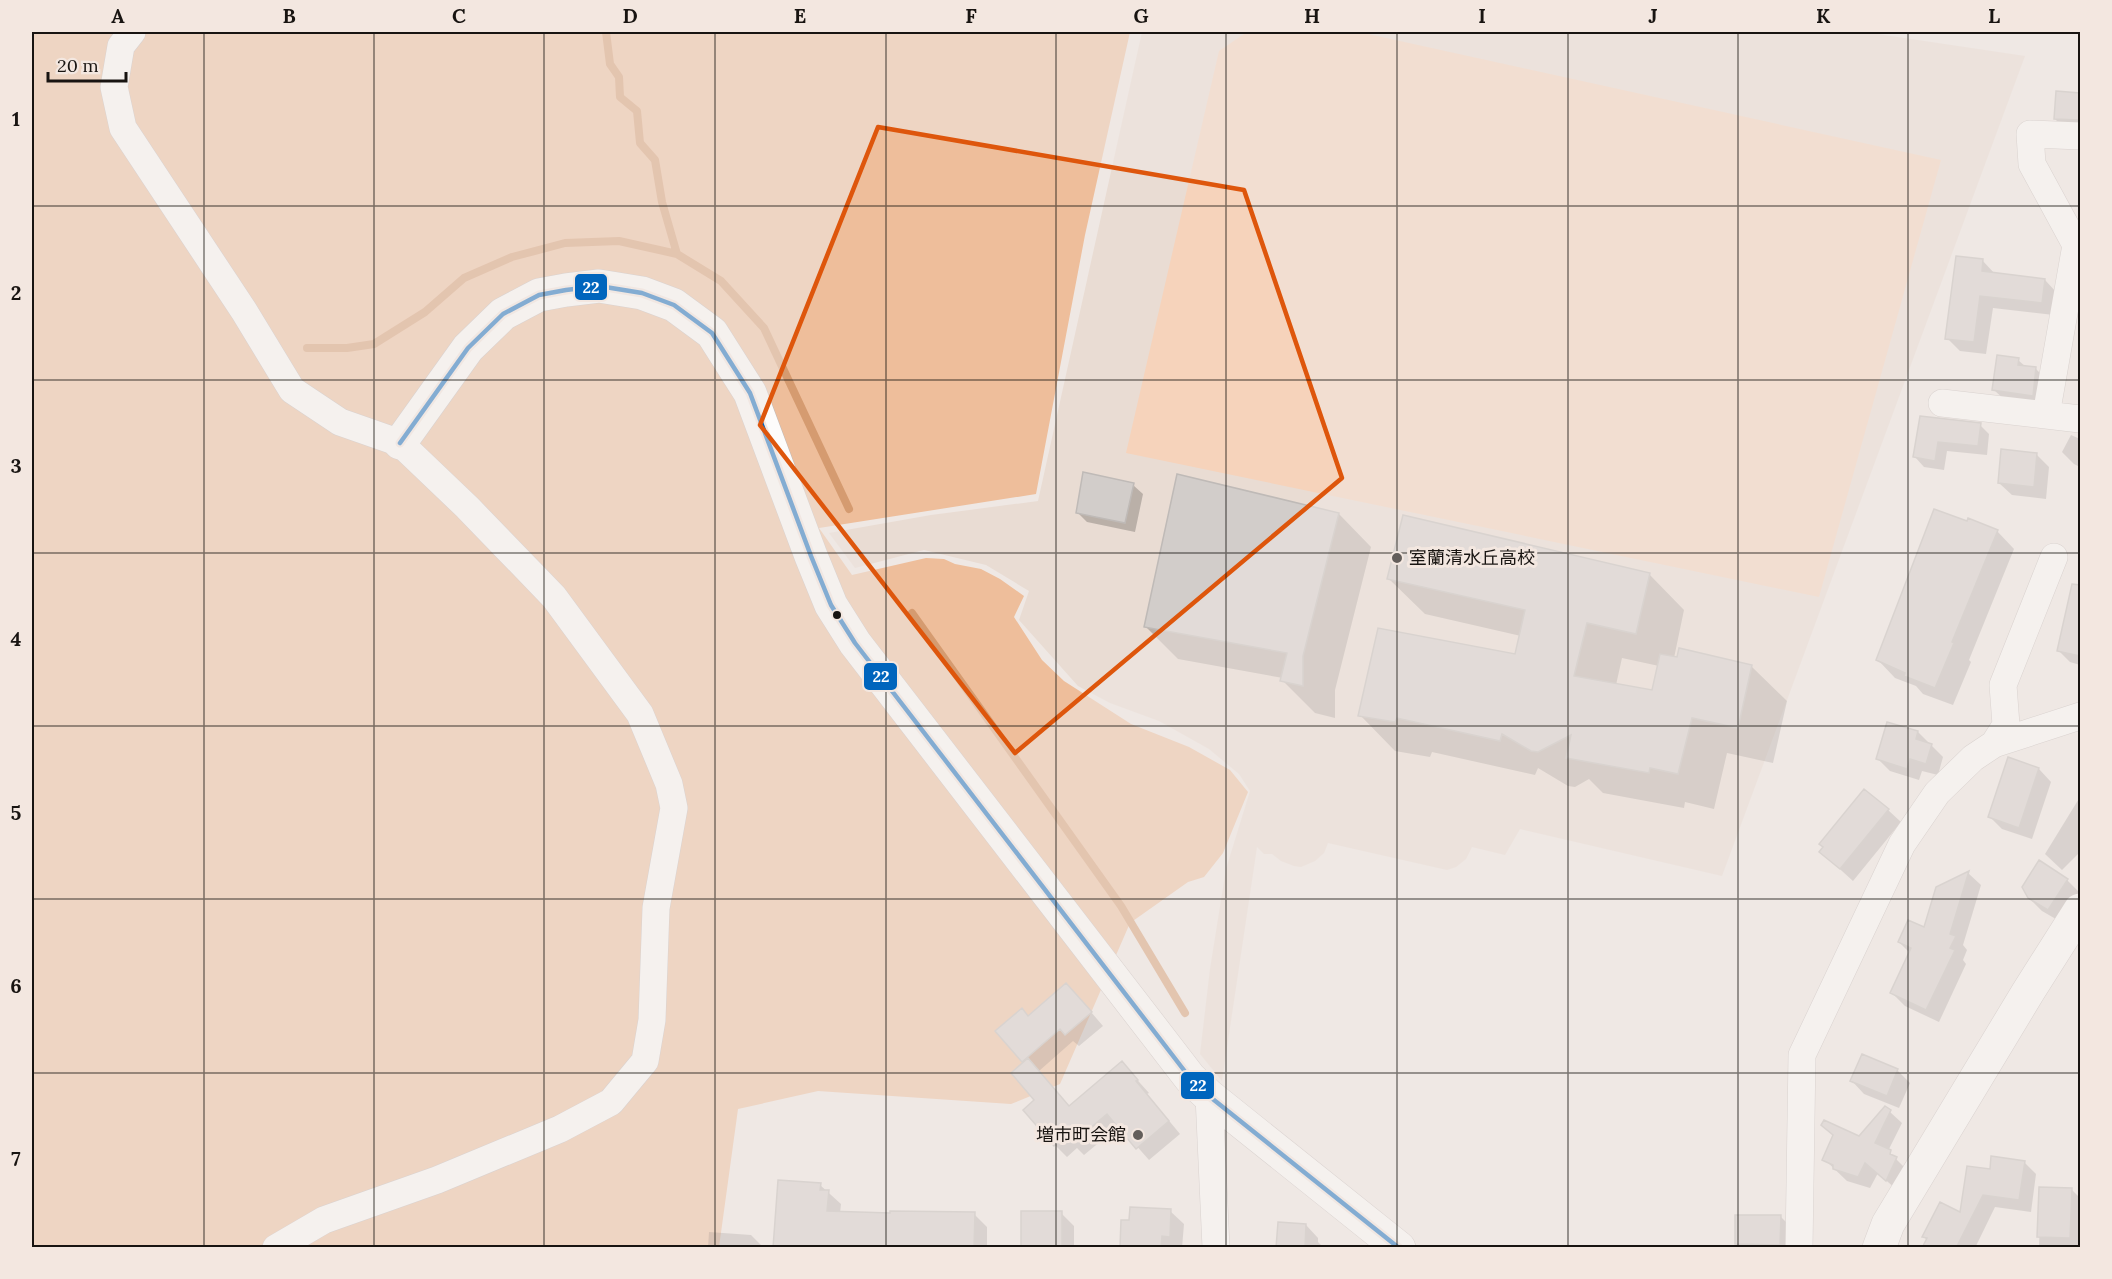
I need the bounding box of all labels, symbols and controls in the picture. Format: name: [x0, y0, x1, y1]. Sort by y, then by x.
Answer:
text: A: [111, 3, 125, 28]
text: B: [282, 3, 296, 28]
text: C: [452, 3, 466, 28]
text: D: [622, 3, 638, 28]
text: E: [794, 3, 806, 28]
text: F: [965, 3, 977, 28]
text: G: [1133, 3, 1149, 28]
text: H: [1304, 3, 1320, 28]
text: I: [1478, 3, 1486, 28]
text: J: [1648, 3, 1658, 28]
text: K: [1816, 3, 1831, 28]
text: L: [1988, 3, 2000, 28]
scale bar: [48, 45, 126, 83]
text: 20 m: [57, 54, 99, 77]
text: 1: [12, 106, 20, 131]
line badge: 22: [574, 273, 608, 301]
text: 22: [582, 277, 600, 297]
text: 2: [11, 280, 21, 305]
text: 3: [10, 453, 22, 478]
place label: 室蘭清水丘高校: [1409, 546, 1535, 569]
marker: 室蘭清水丘高校: [1390, 551, 1404, 565]
unlabelled marker: [831, 609, 843, 621]
text: 4: [11, 626, 22, 651]
line badge: 22: [863, 662, 898, 691]
text: 22: [872, 666, 890, 686]
text: 5: [11, 800, 22, 825]
text: 6: [10, 973, 22, 998]
line badge: 22: [1180, 1071, 1215, 1100]
text: 22: [1189, 1075, 1207, 1095]
place label: 増市町会館: [1036, 1123, 1126, 1146]
marker: 増市町会館: [1131, 1128, 1145, 1142]
text: 7: [11, 1146, 21, 1171]

